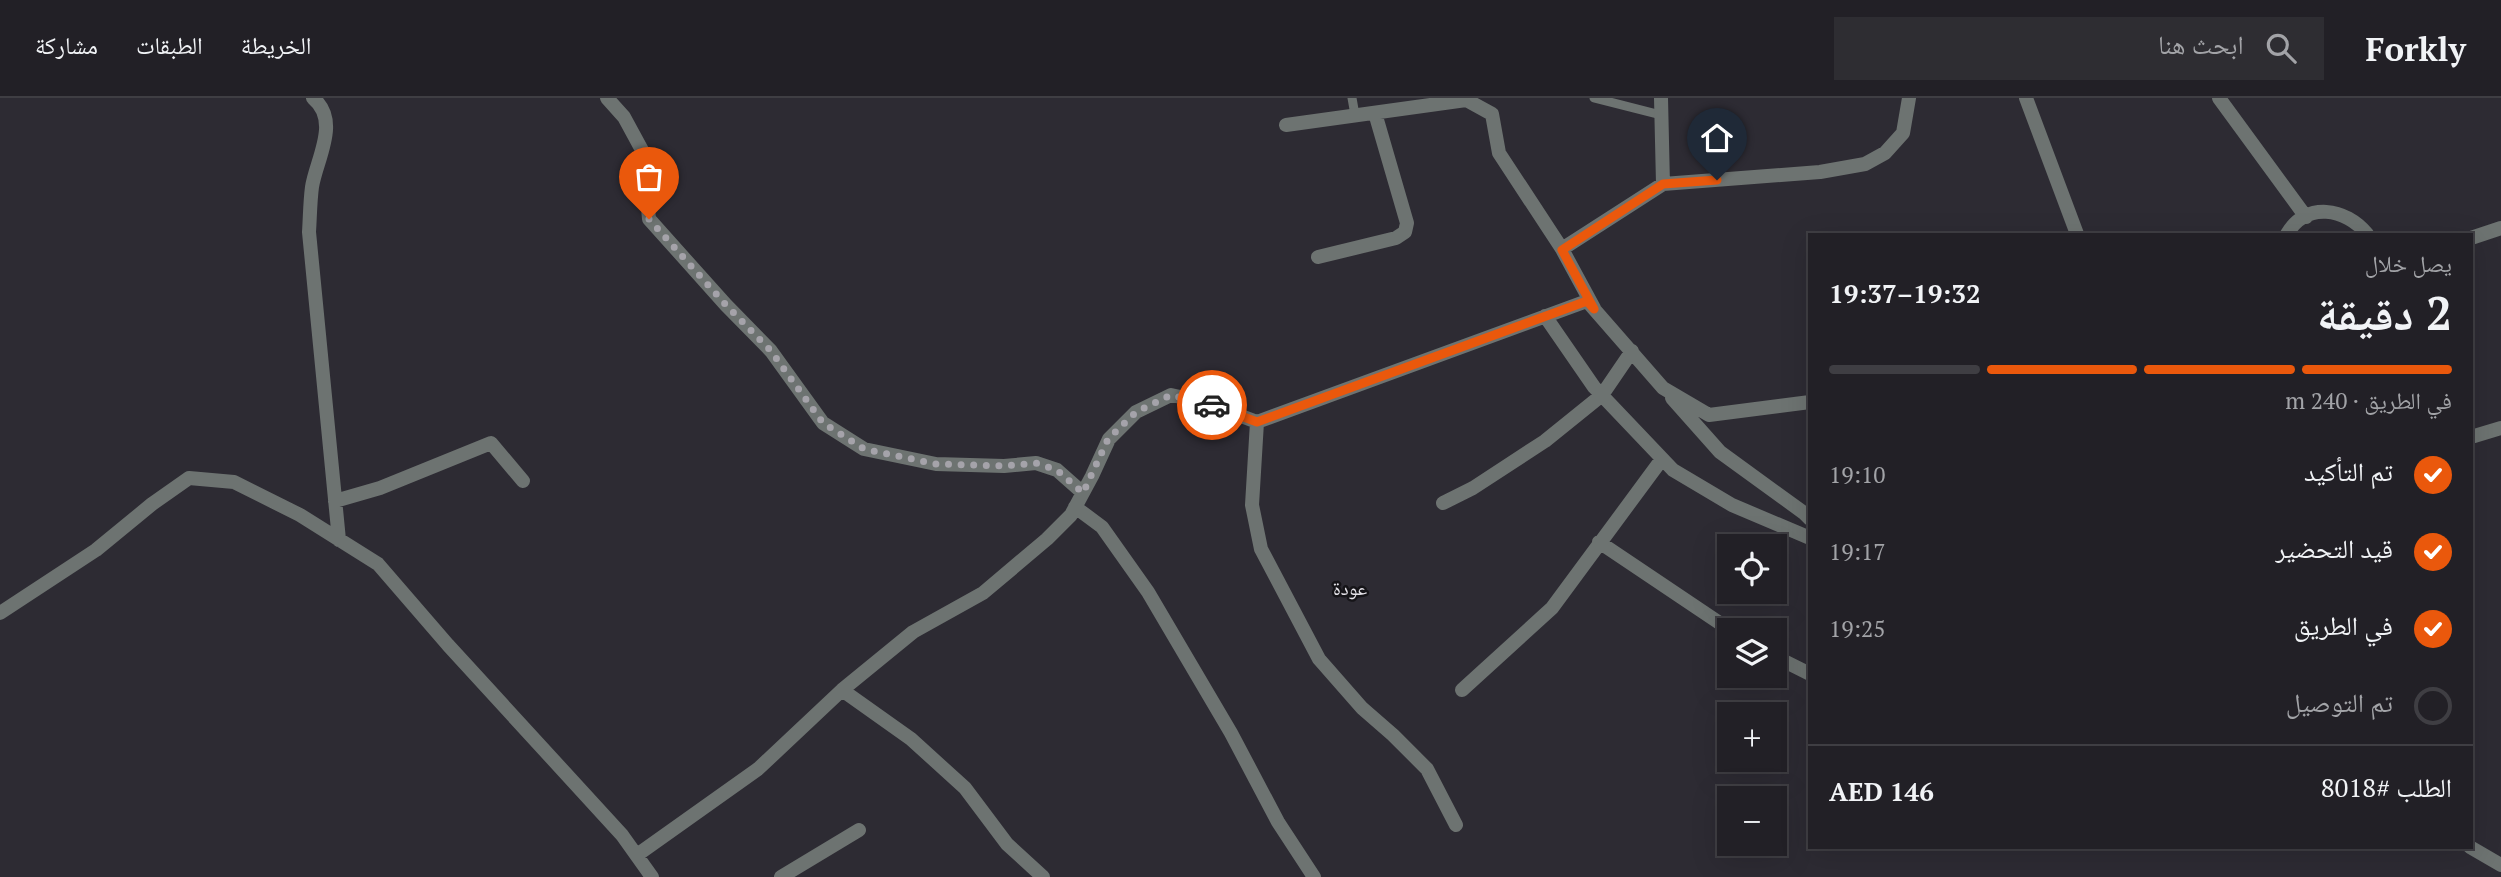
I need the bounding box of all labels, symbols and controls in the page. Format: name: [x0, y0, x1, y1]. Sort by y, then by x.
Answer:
search box: [1834, 17, 2324, 80]
text: ابحث هنا: [2158, 27, 2244, 61]
text: Forkly: [2366, 27, 2466, 70]
text: مشاركة: [35, 29, 98, 61]
text: الطبقات: [136, 29, 203, 61]
text: الخريطة: [241, 29, 311, 61]
icon: search: [2262, 29, 2300, 67]
pin: [1687, 108, 1747, 180]
icon: home: [1698, 119, 1736, 157]
pin: [619, 147, 679, 219]
icon: bag: [630, 158, 668, 196]
text: يصل خلال: [2365, 248, 2452, 279]
text: 19:32–19:37: [1829, 276, 1981, 310]
text: 2 دقيقة: [2317, 282, 2452, 343]
courier: [1177, 370, 1247, 440]
text: في الطريق · 240 m: [2285, 385, 2452, 416]
icon: car: [1193, 386, 1231, 424]
text: تم التأكيد: [2304, 454, 2393, 488]
icon: check: [2414, 456, 2452, 494]
text: 19:10: [1829, 459, 1886, 490]
text: قيد التحضير: [2276, 531, 2393, 565]
icon: check: [2414, 533, 2452, 571]
map controls: [1717, 534, 1787, 856]
button: locate: [1717, 534, 1787, 604]
text: 19:17: [1829, 536, 1886, 567]
district label: عودة: [1333, 575, 1367, 600]
text: في الطريق: [2294, 608, 2393, 642]
icon: check: [2414, 610, 2452, 648]
text: 19:25: [1829, 613, 1886, 644]
button: layers: [1717, 618, 1787, 688]
text: تم التوصيل: [2286, 685, 2393, 719]
button: +: [1717, 702, 1787, 772]
text: الطلب #8018: [2321, 770, 2452, 804]
text: AED 146: [1829, 774, 1934, 808]
button: −: [1717, 786, 1787, 856]

